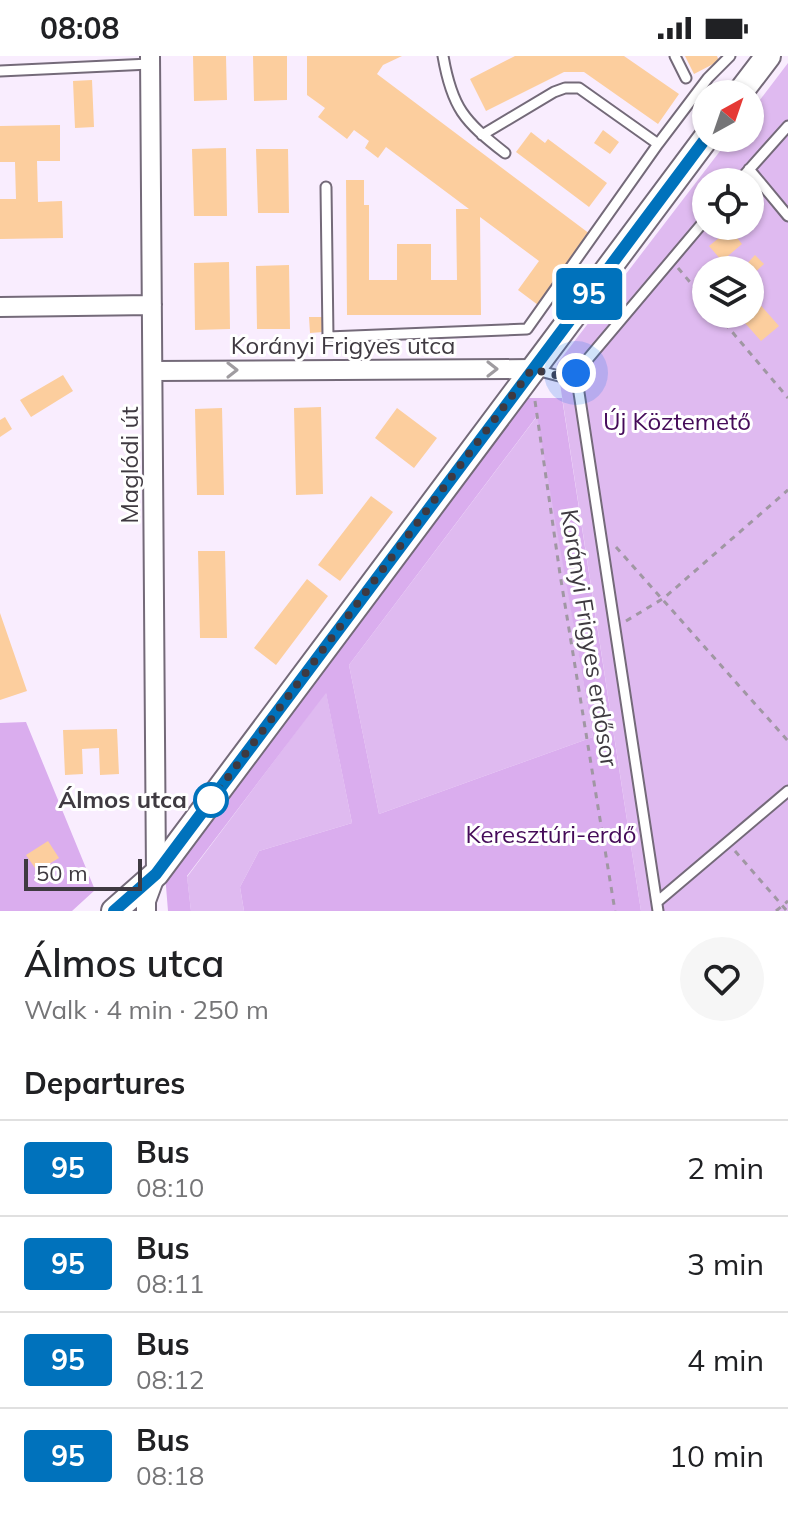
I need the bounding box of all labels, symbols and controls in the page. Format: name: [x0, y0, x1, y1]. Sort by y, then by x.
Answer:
text: 08:08: [40, 9, 119, 47]
north arrow: [692, 80, 764, 152]
map controls: [692, 80, 764, 328]
button: locate: [692, 168, 764, 240]
button: layers: [692, 256, 764, 328]
line badge: 95: [553, 268, 625, 320]
text: 95: [572, 276, 606, 311]
street label: Korányi Frigyes utca: [231, 330, 455, 360]
your location: [556, 353, 596, 393]
one-way arrow: [486, 360, 499, 378]
one-way arrow: [226, 361, 239, 379]
street label: Maglódi út: [114, 406, 144, 524]
park label: Új Köztemető: [603, 406, 751, 436]
street label: Korányi Frigyes erdősor: [555, 507, 625, 769]
marker: Álmos utca: [194, 783, 228, 817]
place label: Álmos utca: [58, 784, 187, 814]
park label: Keresztúri-erdő: [466, 819, 636, 849]
scale bar: [24, 855, 142, 891]
text: 50 m: [36, 859, 87, 887]
button: heart: [680, 937, 764, 1021]
text: Álmos utca: [24, 939, 224, 987]
text: Walk · 4 min · 250 m: [24, 993, 269, 1026]
text: Departures: [24, 1064, 185, 1102]
text: Bus: [136, 1133, 190, 1171]
text: 2 min: [687, 1149, 764, 1187]
text: 95: [51, 1150, 85, 1185]
text: 08:10: [136, 1171, 204, 1204]
text: Bus: [136, 1229, 190, 1267]
text: 3 min: [687, 1245, 764, 1283]
text: 95: [51, 1246, 85, 1281]
text: 08:11: [136, 1267, 204, 1300]
text: Bus: [136, 1325, 190, 1363]
text: 4 min: [687, 1341, 764, 1379]
text: 95: [51, 1342, 85, 1377]
text: 08:12: [136, 1363, 204, 1396]
text: Bus: [136, 1421, 190, 1459]
text: 10 min: [669, 1437, 764, 1475]
text: 95: [51, 1438, 85, 1473]
text: 08:18: [136, 1459, 204, 1492]

